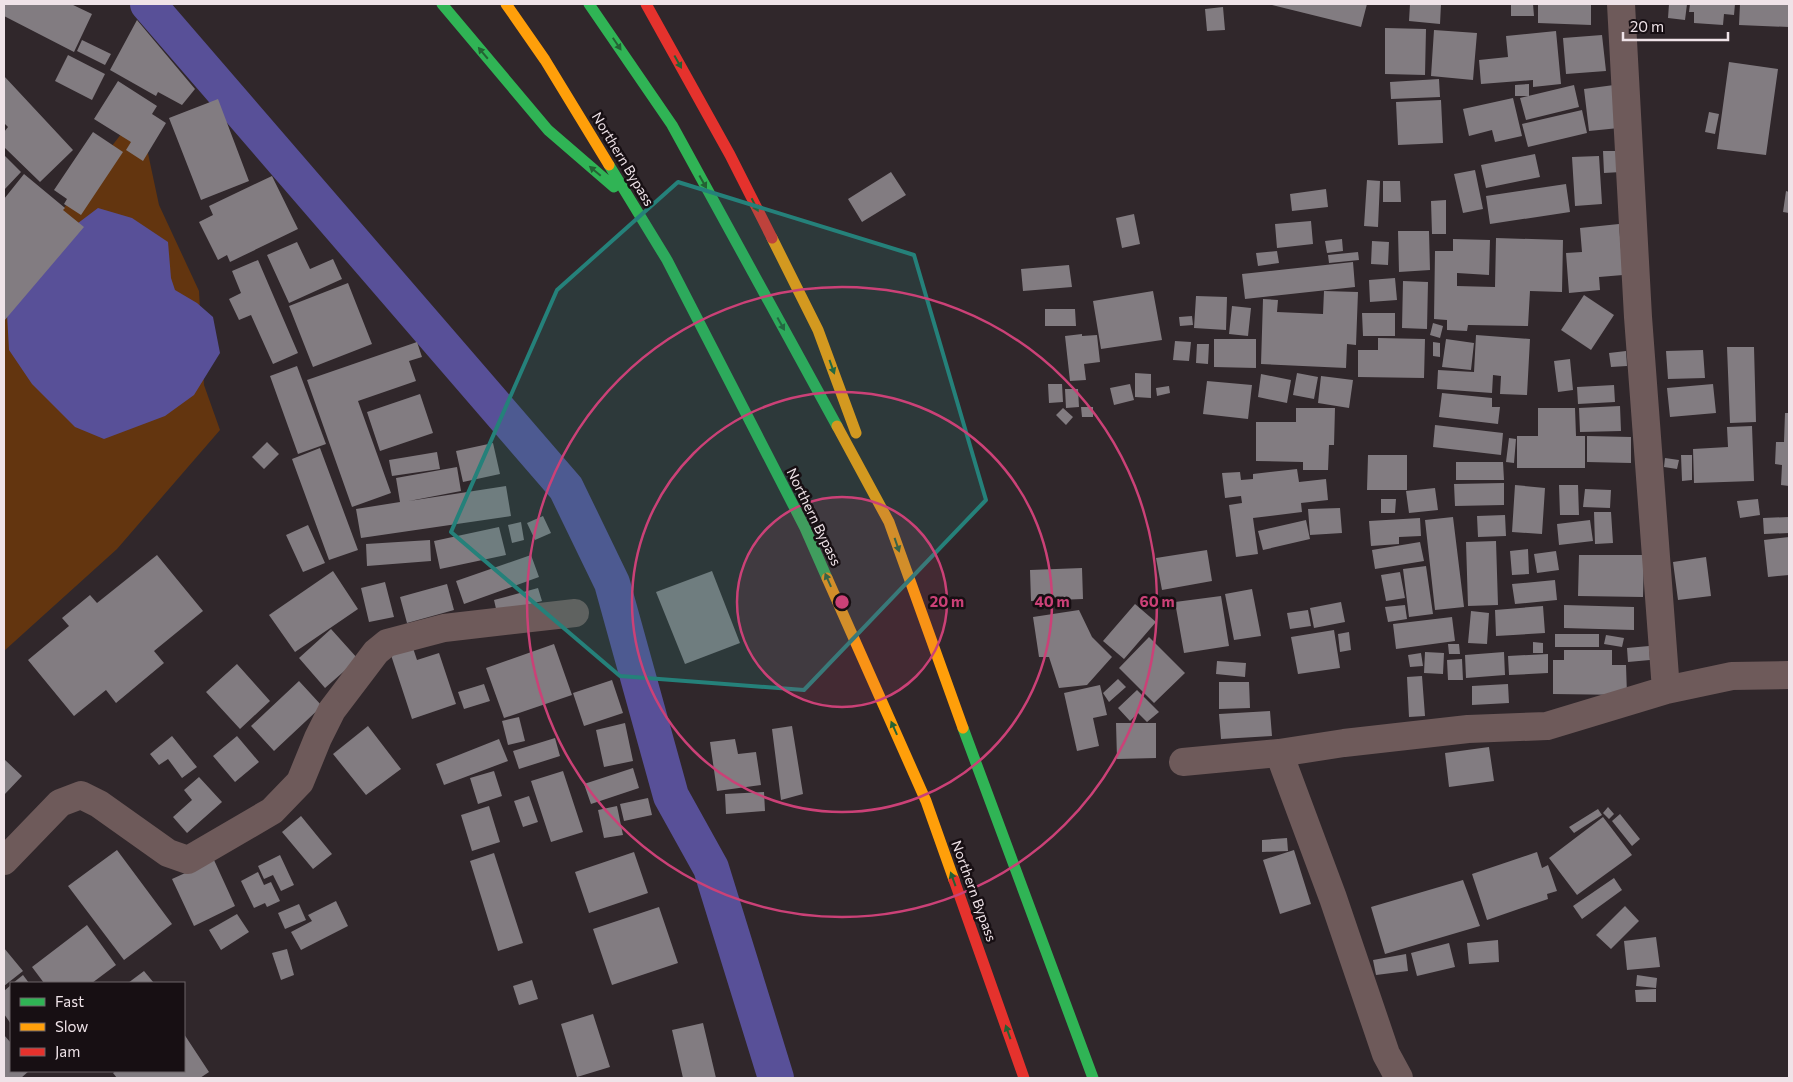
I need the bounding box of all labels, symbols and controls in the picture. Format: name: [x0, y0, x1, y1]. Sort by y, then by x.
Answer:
scale bar: [1623, 10, 1728, 42]
text: 20 m: [1630, 17, 1664, 35]
one-way arrow: [612, 37, 622, 51]
one-way arrow: [478, 47, 489, 60]
one-way arrow: [674, 55, 683, 68]
street label: Northern Bypass: [589, 109, 658, 209]
one-way arrow: [589, 165, 602, 176]
one-way arrow: [699, 174, 707, 189]
one-way arrow: [751, 198, 759, 212]
one-way arrow: [777, 317, 785, 332]
one-way arrow: [829, 360, 836, 375]
street label: Northern Bypass: [783, 465, 845, 568]
one-way arrow: [894, 538, 902, 553]
one-way arrow: [823, 573, 831, 587]
text: 20 m: [930, 592, 964, 610]
text: 40 m: [1034, 592, 1070, 610]
text: 60 m: [1139, 592, 1175, 610]
centre of rings: [833, 593, 851, 611]
one-way arrow: [889, 721, 897, 735]
street label: Northern Bypass: [948, 838, 1001, 944]
one-way arrow: [949, 871, 957, 886]
legend: [10, 982, 185, 1072]
text: Fast: [55, 992, 84, 1010]
text: Slow: [55, 1017, 88, 1035]
one-way arrow: [1004, 1025, 1011, 1040]
text: Jam: [55, 1042, 80, 1060]

